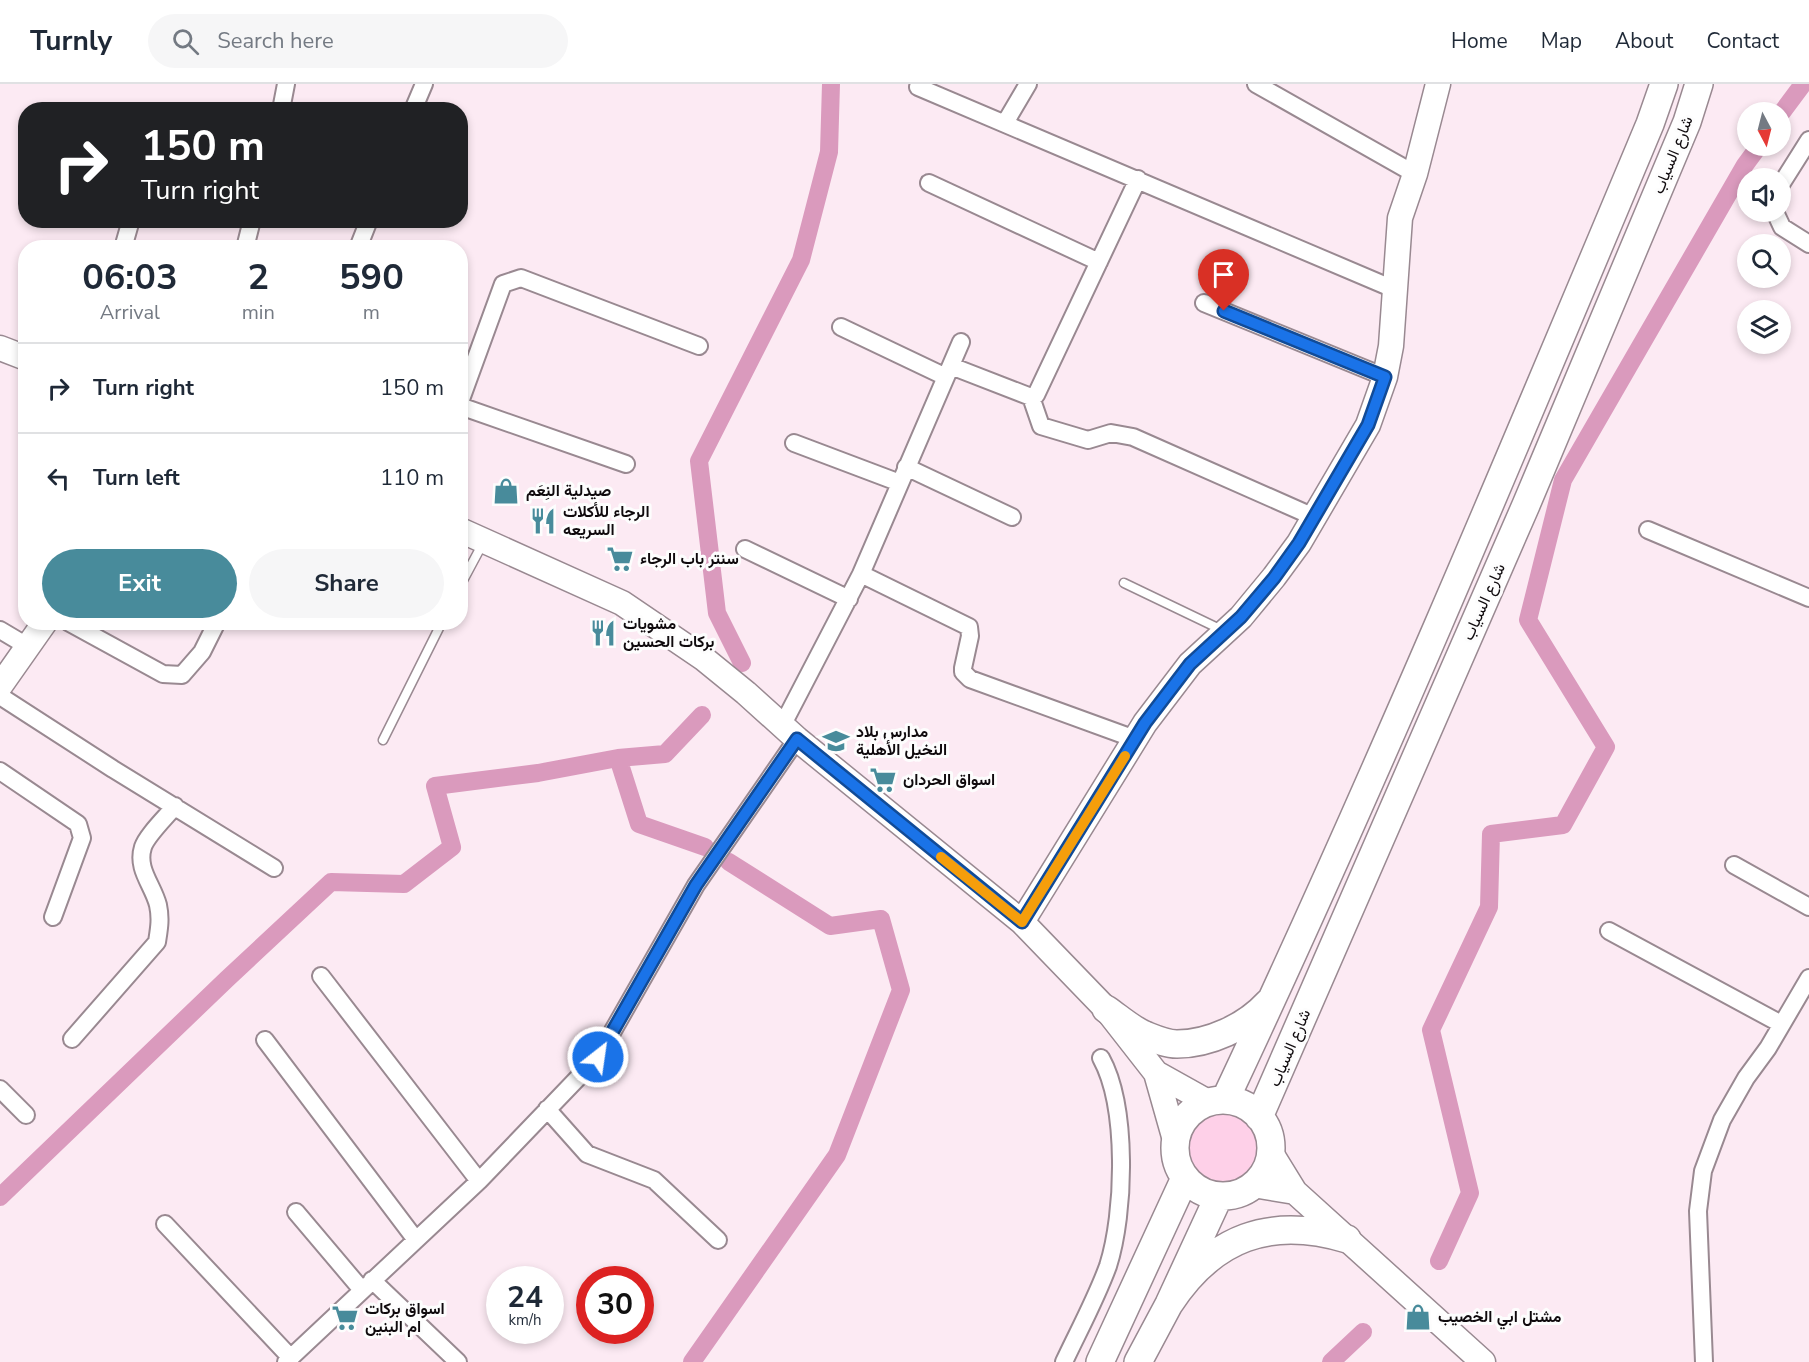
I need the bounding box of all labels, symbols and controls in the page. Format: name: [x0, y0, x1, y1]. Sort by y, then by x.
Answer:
search box: [148, 14, 568, 68]
text: Turnly: [30, 22, 112, 60]
icon: search: [169, 25, 202, 58]
text: Search here: [217, 26, 334, 56]
text: Home: [1451, 27, 1508, 55]
text: Map: [1541, 27, 1582, 55]
text: About: [1615, 27, 1673, 55]
text: Contact: [1706, 27, 1779, 55]
north arrow: [1737, 102, 1791, 156]
map controls: [1737, 102, 1791, 354]
street label: شارع السياب: [1647, 113, 1699, 197]
text: 150 m: [141, 118, 265, 175]
icon: right: [42, 126, 120, 204]
button: sound: [1737, 168, 1791, 222]
text: Turn right: [141, 172, 259, 209]
button: search: [1737, 234, 1791, 288]
pin: [1198, 249, 1249, 311]
text: 06:03: [82, 253, 178, 302]
text: 2: [247, 253, 269, 302]
text: 590: [339, 253, 404, 302]
icon: arrive: [1207, 258, 1240, 291]
text: Arrival: [100, 299, 160, 326]
text: min: [242, 299, 275, 326]
text: m: [363, 299, 380, 326]
button: layers: [1737, 300, 1791, 354]
icon: right: [42, 372, 75, 405]
text: Turn right: [93, 373, 194, 403]
text: 150 m: [380, 373, 444, 403]
icon: left: [42, 462, 75, 495]
text: Turn left: [93, 463, 180, 493]
text: 110 m: [380, 463, 444, 493]
shop icon: صيدلية النِعَم: [491, 476, 521, 506]
place label: صيدلية النِعَم: [526, 480, 611, 502]
place label: الرجاء للأكلات السريعه: [563, 501, 650, 541]
restaurant icon: الرجاء للأكلات السريعه: [528, 506, 558, 536]
supermarket icon: سنتر باب الرجاء: [605, 544, 635, 574]
place label: سنتر باب الرجاء: [640, 548, 739, 570]
button: Exit: [42, 549, 237, 618]
button: Share: [249, 549, 444, 618]
street label: شارع السياب: [1457, 560, 1511, 644]
place label: مشويات بركات الحسين: [623, 613, 715, 653]
restaurant icon: مشويات بركات الحسين: [588, 618, 618, 648]
place label: مدارس بلاد النخيل الأهلية: [856, 721, 947, 761]
school or university icon: مدارس بلاد النخيل الأهلية: [821, 726, 851, 756]
supermarket icon: اسواق الحردان: [868, 765, 898, 795]
place label: اسواق الحردان: [903, 769, 995, 791]
street label: شارع السياب: [1264, 1006, 1316, 1090]
position arrow: [566, 1025, 630, 1089]
speed limit sign: 30: [576, 1266, 654, 1344]
text: 24: [507, 1277, 543, 1318]
place label: اسواق بركات ام البنين: [365, 1298, 445, 1338]
shop icon: مشتل ابي الخصيب: [1403, 1302, 1433, 1332]
supermarket icon: اسواق بركات ام البنين: [330, 1303, 360, 1333]
place label: مشتل ابي الخصيب: [1438, 1306, 1562, 1330]
text: km/h: [508, 1310, 542, 1330]

